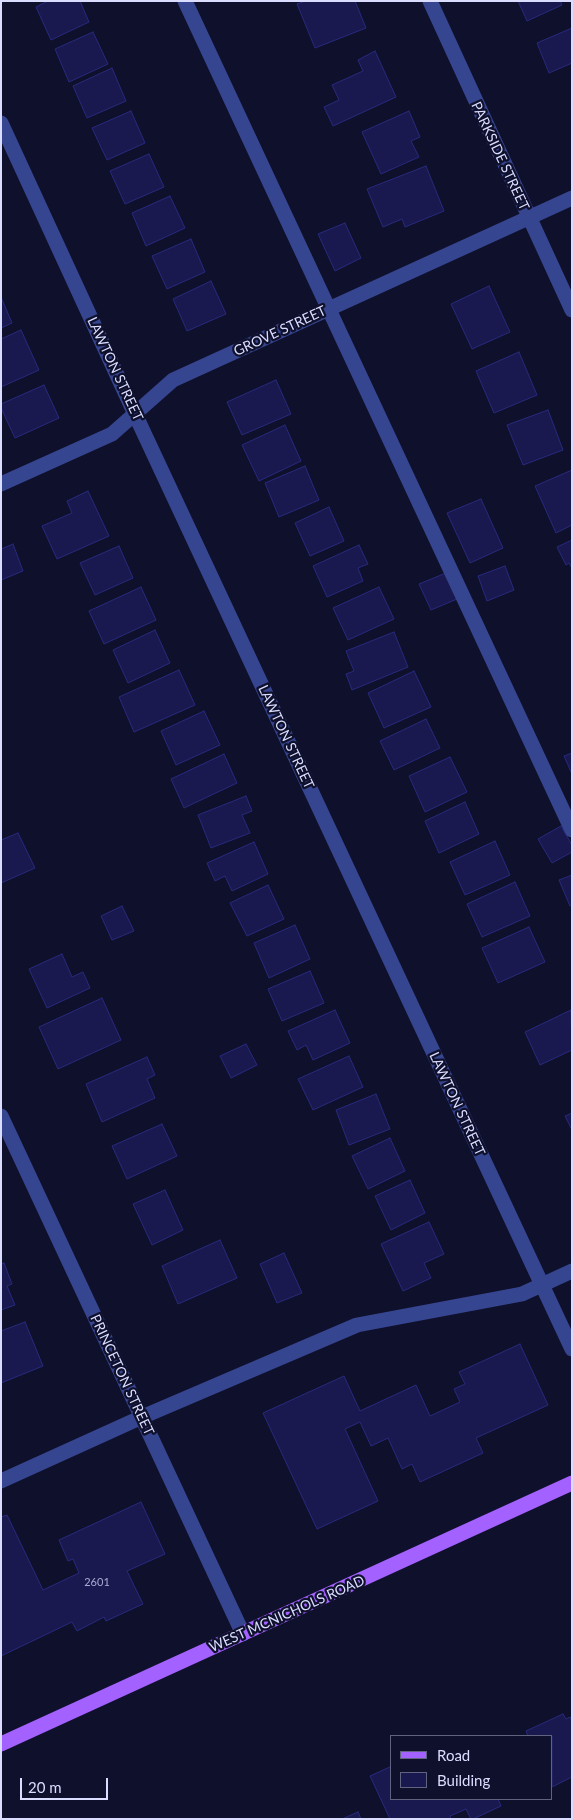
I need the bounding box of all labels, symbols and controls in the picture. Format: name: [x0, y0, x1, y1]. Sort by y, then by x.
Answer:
street label: PARKSIDE STREET: [467, 99, 533, 213]
street label: GROVE STREET: [231, 302, 329, 360]
street label: LAWTON STREET: [84, 314, 146, 424]
street label: LAWTON STREET: [255, 682, 317, 792]
street label: LAWTON STREET: [426, 1049, 488, 1159]
street label: PRINCETON STREET: [87, 1312, 157, 1438]
street label: WEST MCNICHOLS ROAD: [207, 1572, 367, 1656]
house number: 2601: [84, 1575, 110, 1589]
legend: [390, 1735, 553, 1800]
text: Road: [437, 1746, 470, 1764]
scale bar: [22, 1768, 110, 1800]
text: Building: [437, 1771, 490, 1789]
text: 20 m: [28, 1778, 62, 1796]

